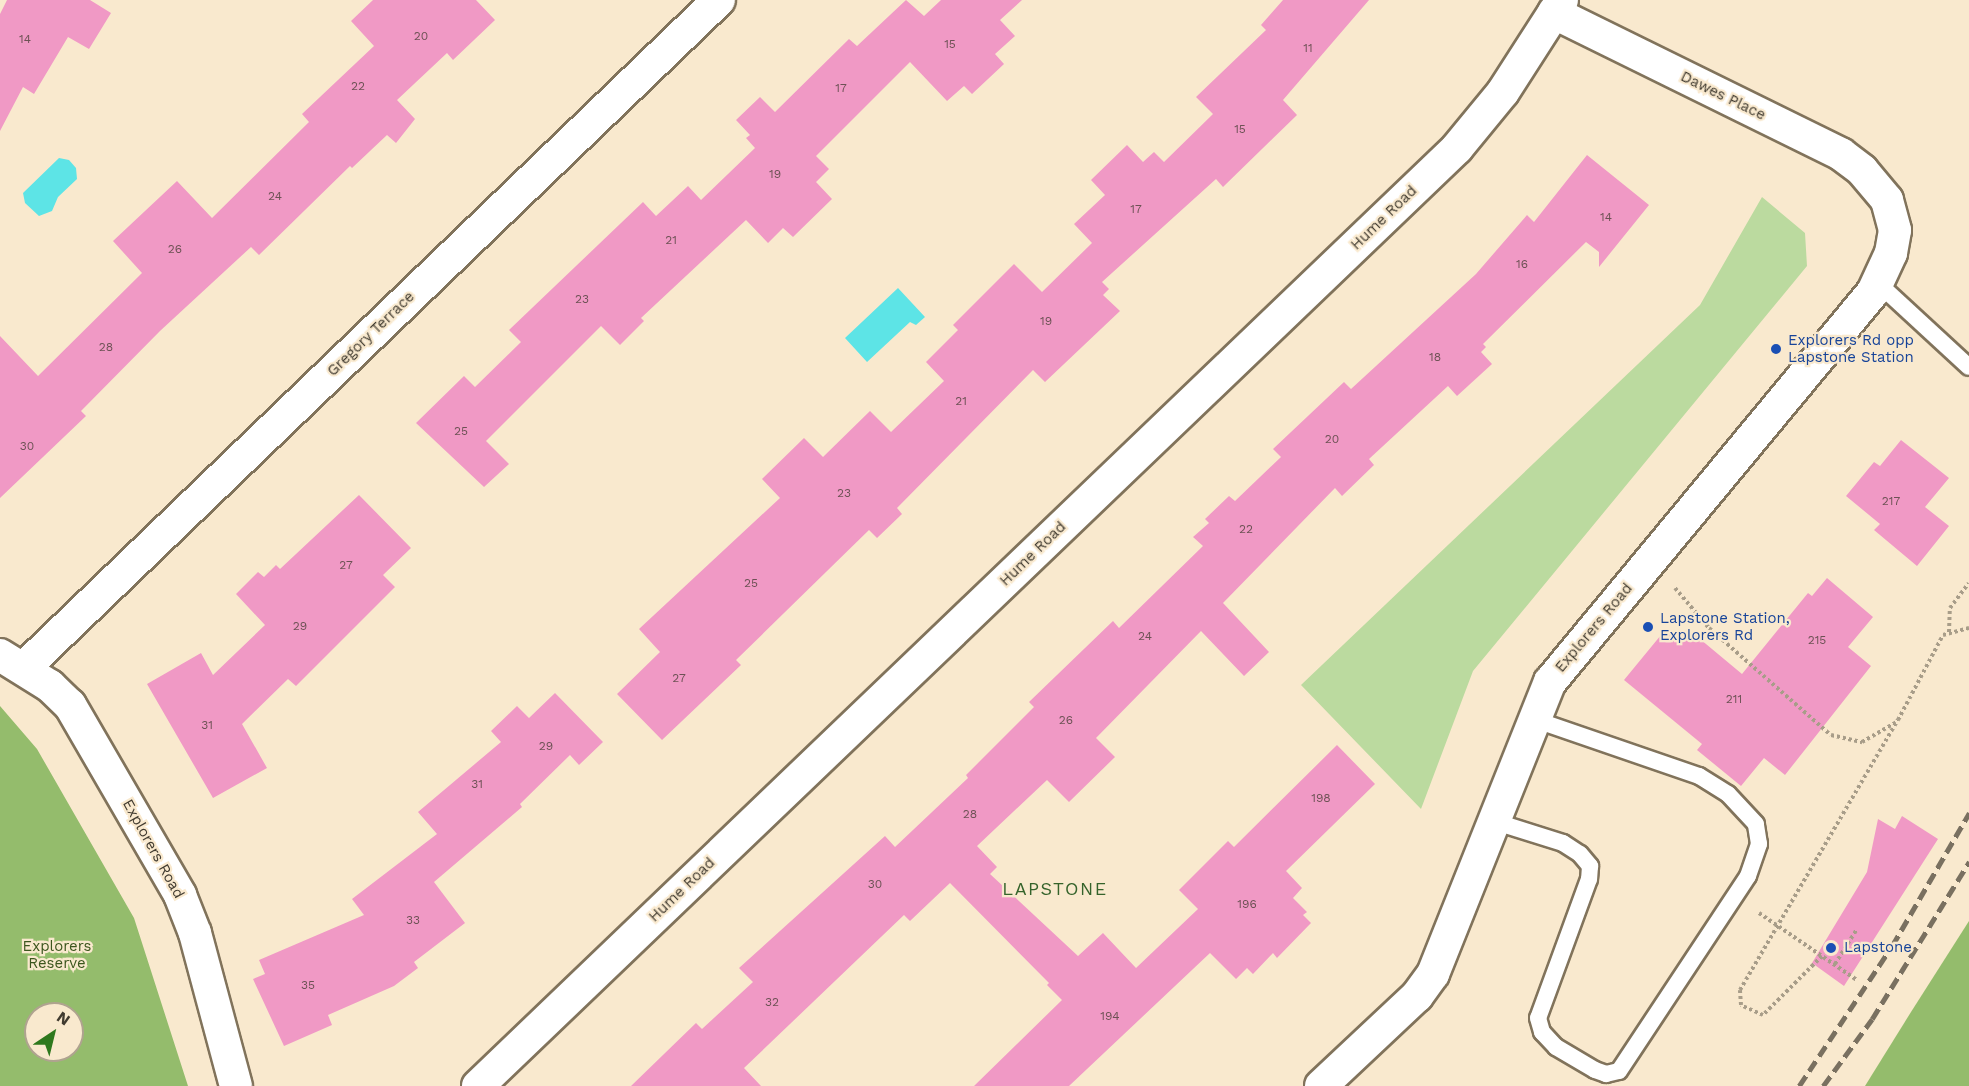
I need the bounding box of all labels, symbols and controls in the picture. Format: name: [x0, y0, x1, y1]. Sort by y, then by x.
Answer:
house number: 20: [414, 30, 428, 44]
house number: 14: [19, 33, 31, 47]
house number: 15: [944, 38, 956, 52]
house number: 11: [1303, 42, 1313, 56]
street label: Dawes Place: [1678, 68, 1768, 124]
house number: 22: [351, 80, 365, 94]
house number: 17: [835, 82, 847, 96]
house number: 15: [1234, 123, 1246, 137]
house number: 19: [769, 168, 781, 182]
street label: Hume Road: [1347, 182, 1421, 254]
house number: 24: [268, 190, 282, 204]
house number: 17: [1130, 203, 1142, 217]
house number: 14: [1600, 211, 1612, 225]
house number: 21: [665, 234, 677, 248]
house number: 26: [168, 243, 182, 257]
house number: 16: [1516, 258, 1528, 272]
street label: Gregory Terrace: [323, 288, 419, 380]
house number: 23: [575, 293, 589, 307]
house number: 19: [1040, 315, 1052, 329]
place label: Explorers Rd opp Lapstone Station: [1788, 331, 1914, 366]
house number: 28: [99, 341, 113, 355]
marker: Explorers Rd opp Lapstone Station: [1769, 342, 1783, 356]
house number: 18: [1429, 351, 1441, 365]
house number: 21: [955, 395, 967, 409]
house number: 25: [454, 425, 468, 439]
house number: 20: [1325, 433, 1339, 447]
house number: 30: [20, 440, 34, 454]
house number: 23: [837, 487, 851, 501]
house number: 217: [1882, 495, 1900, 509]
street label: Hume Road: [996, 518, 1070, 590]
house number: 22: [1239, 523, 1253, 537]
house number: 27: [339, 559, 353, 573]
house number: 25: [744, 577, 758, 591]
street label: Explorers Road: [1552, 580, 1636, 676]
place label: Lapstone Station, Explorers Rd: [1660, 609, 1790, 644]
house number: 29: [293, 620, 307, 634]
marker: Lapstone Station, Explorers Rd: [1641, 620, 1655, 634]
house number: 24: [1138, 630, 1152, 644]
house number: 215: [1808, 634, 1826, 648]
house number: 27: [672, 672, 686, 686]
house number: 211: [1726, 693, 1742, 707]
house number: 26: [1059, 714, 1073, 728]
house number: 31: [201, 719, 213, 733]
house number: 29: [539, 740, 553, 754]
house number: 31: [471, 778, 483, 792]
house number: 198: [1311, 792, 1331, 806]
street label: Explorers Road: [118, 796, 188, 902]
house number: 28: [963, 808, 977, 822]
street label: Hume Road: [645, 854, 719, 926]
house number: 30: [868, 878, 882, 892]
district label: LAPSTONE: [1002, 878, 1108, 900]
house number: 196: [1237, 898, 1257, 912]
house number: 33: [406, 914, 420, 928]
park label: Explorers Reserve: [23, 937, 91, 972]
marker: Lapstone: [1822, 939, 1840, 957]
place label: Lapstone: [1844, 939, 1912, 957]
house number: 35: [301, 979, 315, 993]
house number: 32: [765, 996, 779, 1010]
north arrow: [24, 1002, 84, 1062]
text: N: [53, 1007, 74, 1030]
house number: 194: [1100, 1010, 1120, 1024]

